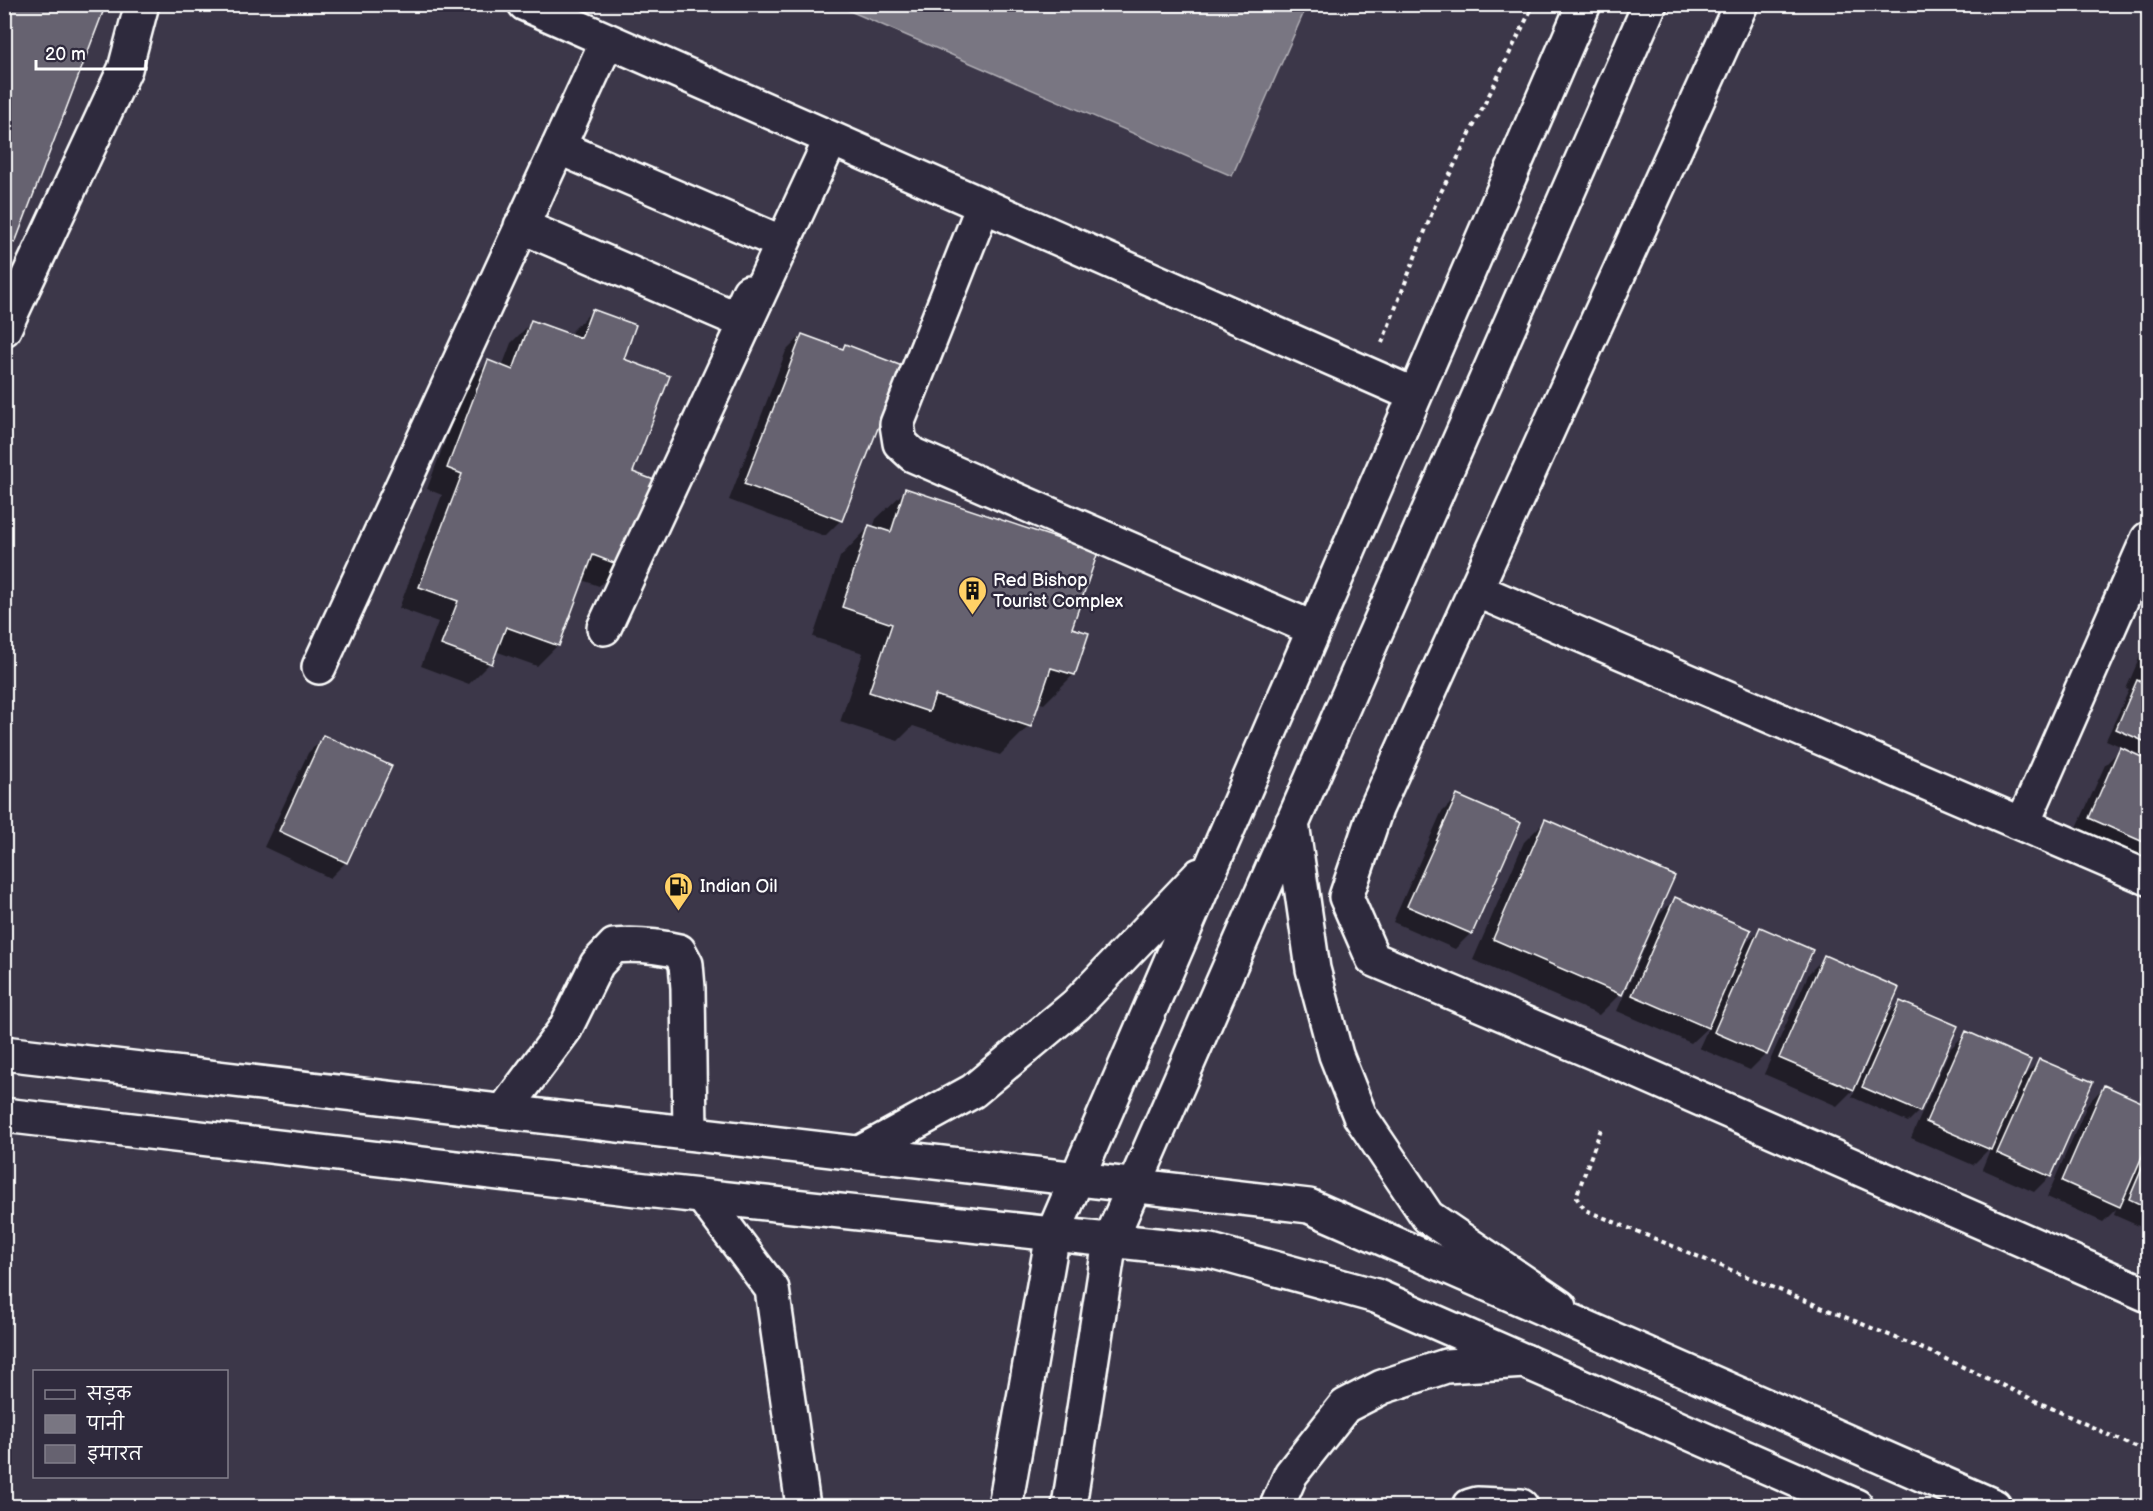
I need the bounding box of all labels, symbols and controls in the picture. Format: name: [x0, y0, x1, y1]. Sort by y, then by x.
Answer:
scale bar: [36, 33, 146, 71]
text: 20 m: [45, 44, 86, 65]
place label: Red Bishop Tourist Complex: [993, 570, 1124, 612]
building icon: Red Bishop Tourist Complex: [956, 574, 988, 616]
fuel station icon: Indian Oil: [663, 870, 695, 912]
place label: Indian Oil: [700, 876, 777, 897]
legend: [33, 1370, 228, 1478]
text: सड़क: [86, 1384, 132, 1405]
text: पानी: [86, 1410, 125, 1435]
text: इमारत: [87, 1444, 143, 1465]

